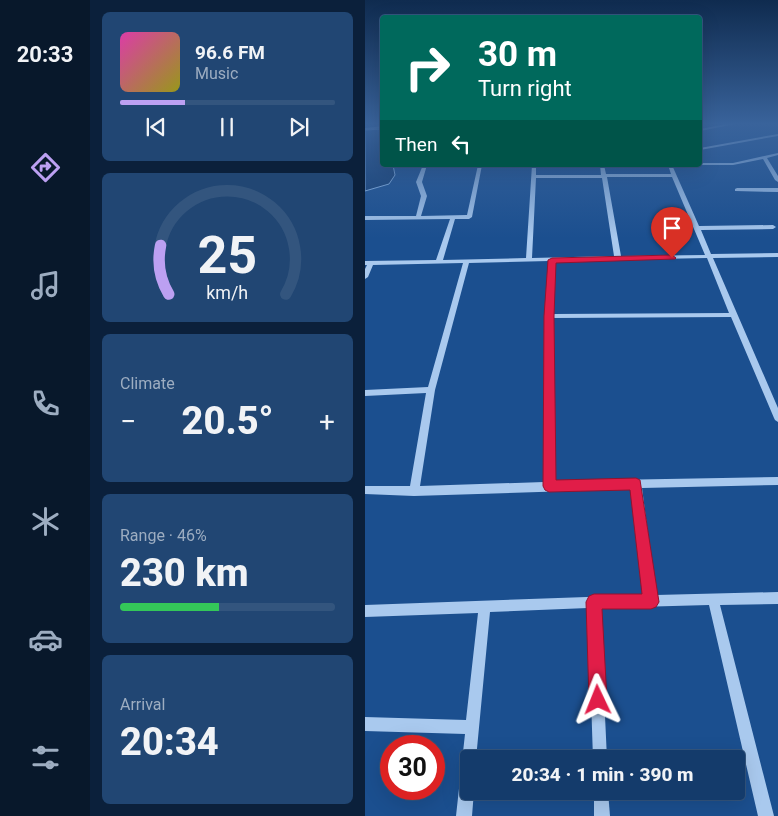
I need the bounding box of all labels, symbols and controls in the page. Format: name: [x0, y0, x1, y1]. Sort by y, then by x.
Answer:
text: 30 m: [478, 34, 557, 75]
icon: right: [395, 35, 460, 100]
text: 96.6 FM: [195, 41, 265, 64]
text: 20:33: [17, 42, 73, 67]
text: Music: [195, 64, 238, 83]
text: Turn right: [478, 76, 572, 101]
icon: previous: [142, 113, 170, 141]
icon: pause: [213, 113, 241, 141]
icon: next: [285, 113, 313, 141]
icon: left: [447, 130, 475, 158]
text: Then: [395, 133, 437, 156]
icon: directions: [28, 150, 63, 185]
pin: [651, 207, 693, 258]
icon: arrive: [658, 214, 686, 242]
text: 25: [198, 225, 257, 286]
icon: music: [28, 268, 63, 303]
text: km/h: [207, 282, 248, 303]
text: Climate: [120, 374, 175, 393]
icon: phone: [28, 386, 63, 421]
text: 20.5°: [182, 399, 274, 443]
text: −: [120, 405, 136, 438]
text: +: [319, 405, 335, 438]
icon: climate: [28, 504, 63, 539]
text: Range · 46%: [120, 526, 207, 545]
text: 230 km: [120, 551, 249, 595]
icon: car: [28, 622, 63, 657]
position arrow: [571, 673, 623, 725]
text: Arrival: [120, 695, 165, 714]
text: 20:34: [120, 720, 219, 764]
speed limit sign: 30: [380, 735, 445, 800]
icon: filters: [28, 740, 63, 775]
text: 20:34 · 1 min · 390 m: [511, 763, 694, 786]

